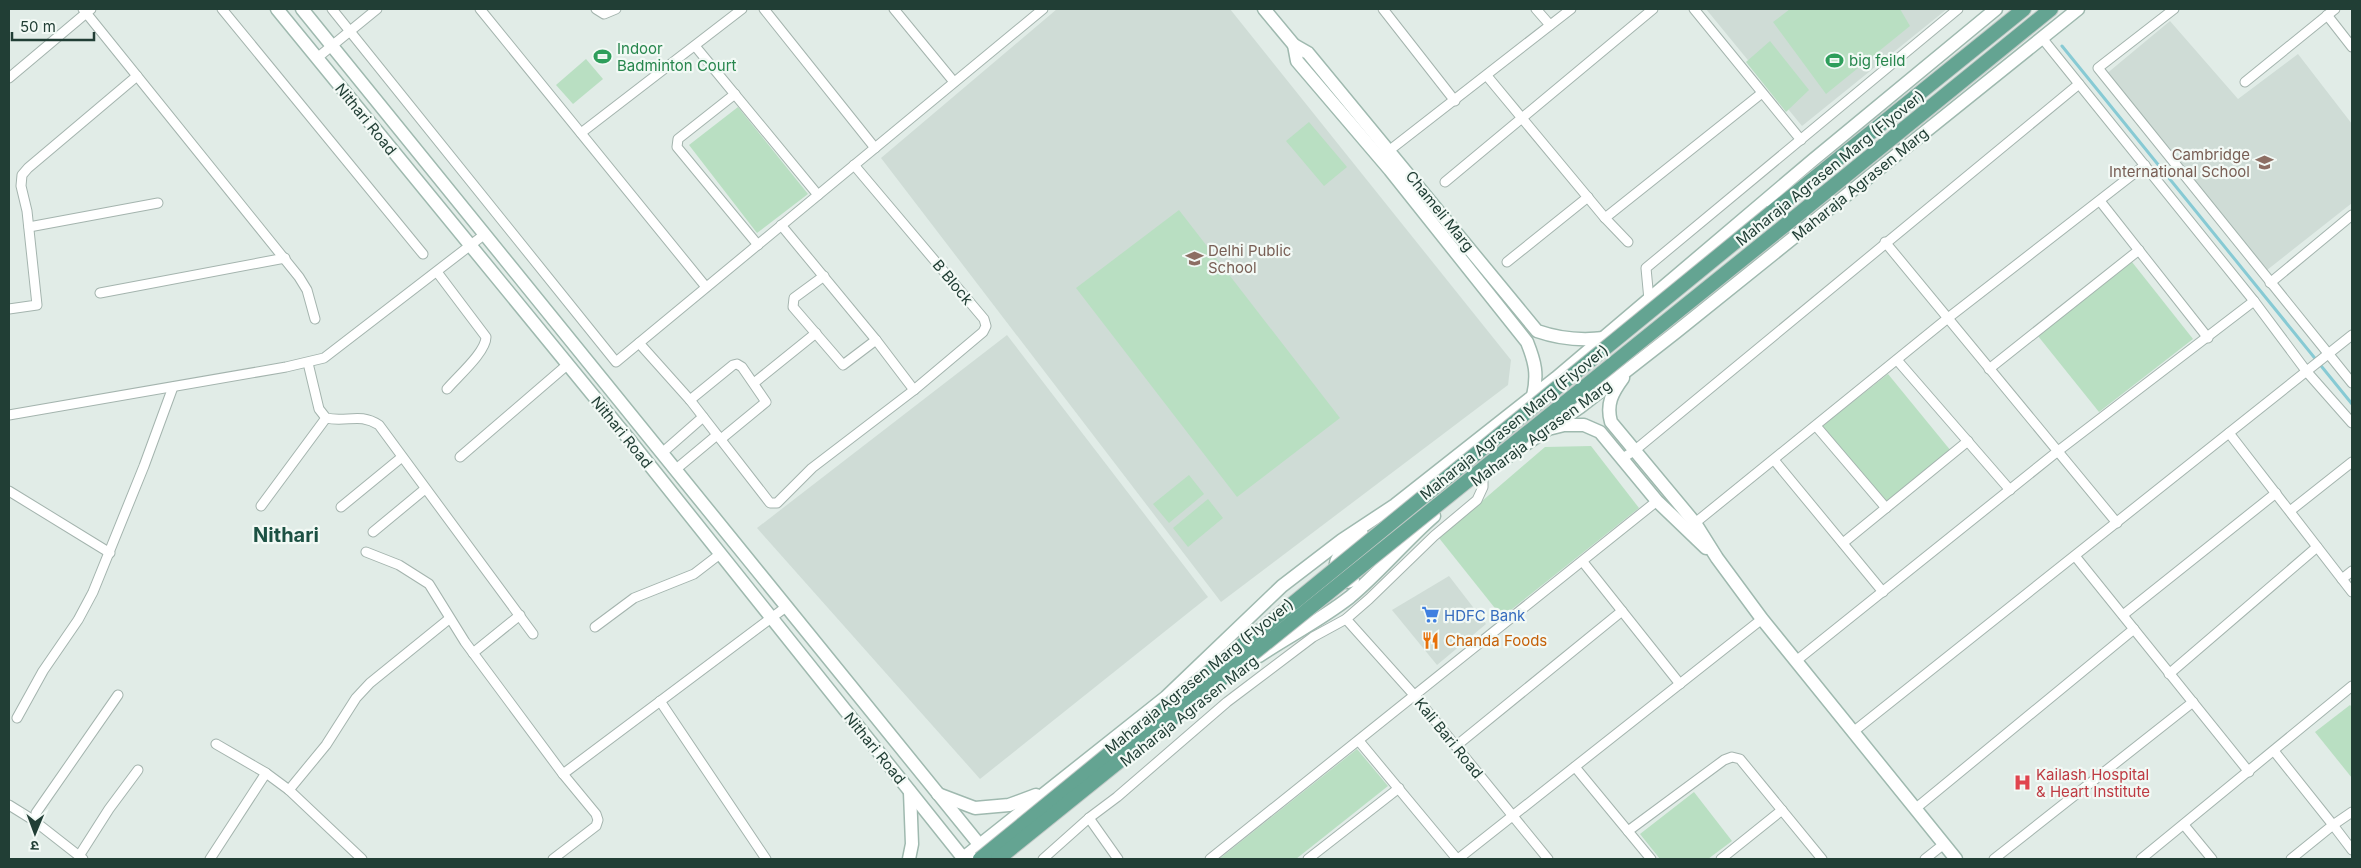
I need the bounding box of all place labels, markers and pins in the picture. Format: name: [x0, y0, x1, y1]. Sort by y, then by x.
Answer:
place label: Indoor Badminton Court: [617, 39, 737, 75]
sports icon: Indoor Badminton Court: [593, 47, 613, 67]
sports icon: big feild: [1825, 50, 1845, 70]
place label: big feild: [1849, 51, 1906, 70]
place label: Cambridge International School: [2109, 145, 2250, 181]
school or university icon: Cambridge International School: [2254, 153, 2274, 173]
place label: Delhi Public School: [1208, 241, 1291, 277]
school or university icon: Delhi Public School: [1184, 249, 1204, 269]
supermarket icon: HDFC Bank: [1420, 605, 1440, 625]
place label: HDFC Bank: [1444, 606, 1526, 625]
restaurant icon: Chanda Foods: [1421, 630, 1441, 650]
place label: Chanda Foods: [1445, 631, 1547, 650]
place label: Kailash Hospital & Heart Institute: [2036, 765, 2150, 801]
hospital icon: Kailash Hospital & Heart Institute: [2012, 773, 2032, 793]

